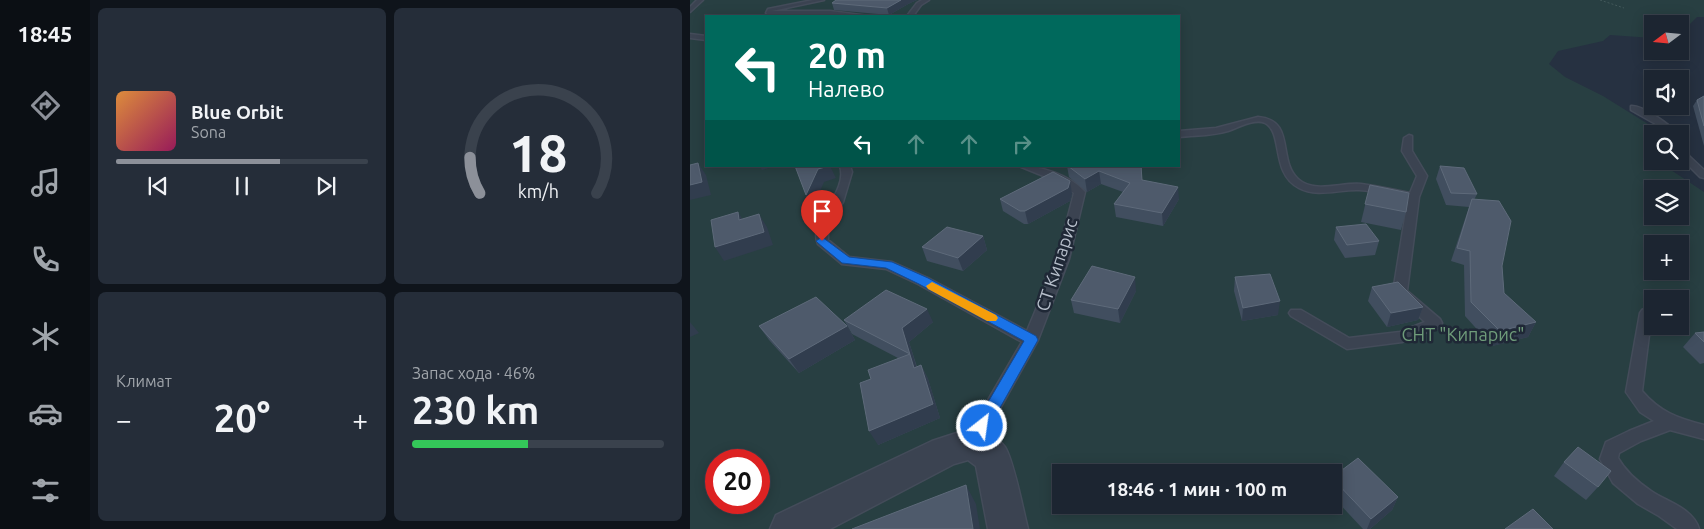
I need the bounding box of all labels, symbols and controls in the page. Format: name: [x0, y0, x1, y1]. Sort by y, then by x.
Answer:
north arrow: [1644, 15, 1689, 60]
map controls: [1644, 15, 1689, 335]
text: 18:45: [17, 21, 73, 46]
icon: left: [725, 35, 790, 100]
text: 20 m: [808, 35, 886, 75]
button: sound: [1644, 70, 1689, 115]
text: Налево: [808, 76, 885, 101]
icon: directions: [28, 88, 63, 123]
text: Blue Orbit: [191, 101, 284, 123]
text: Sona: [191, 123, 226, 141]
text: 18: [509, 124, 567, 182]
button: search: [1644, 125, 1689, 170]
icon: left: [849, 130, 877, 158]
icon: ahead: [902, 130, 930, 158]
icon: ahead: [955, 130, 983, 158]
icon: right: [1008, 130, 1036, 158]
icon: music: [28, 165, 63, 200]
icon: previous: [144, 172, 172, 200]
icon: pause: [228, 172, 256, 200]
icon: next: [312, 172, 340, 200]
button: layers: [1644, 180, 1689, 225]
text: km/h: [517, 181, 559, 201]
pin: [801, 190, 843, 241]
icon: arrive: [808, 197, 836, 225]
street label: СТ Кипарис: [1032, 216, 1080, 314]
button: +: [1644, 235, 1689, 280]
icon: phone: [28, 242, 63, 277]
button: −: [1644, 290, 1689, 335]
icon: climate: [28, 319, 63, 354]
park label: СНТ "Кипарис": [1402, 324, 1524, 344]
text: Запас хода · 46%: [412, 364, 535, 382]
text: Климат: [116, 372, 172, 390]
text: 230 km: [412, 389, 539, 431]
icon: car: [28, 396, 63, 431]
text: 20°: [214, 397, 270, 439]
position arrow: [955, 399, 1007, 451]
text: −: [116, 404, 132, 435]
text: +: [352, 404, 368, 435]
speed limit sign: 20: [705, 449, 770, 514]
icon: filters: [28, 473, 63, 508]
text: 18:46 · 1 мин · 100 m: [1107, 478, 1287, 500]

